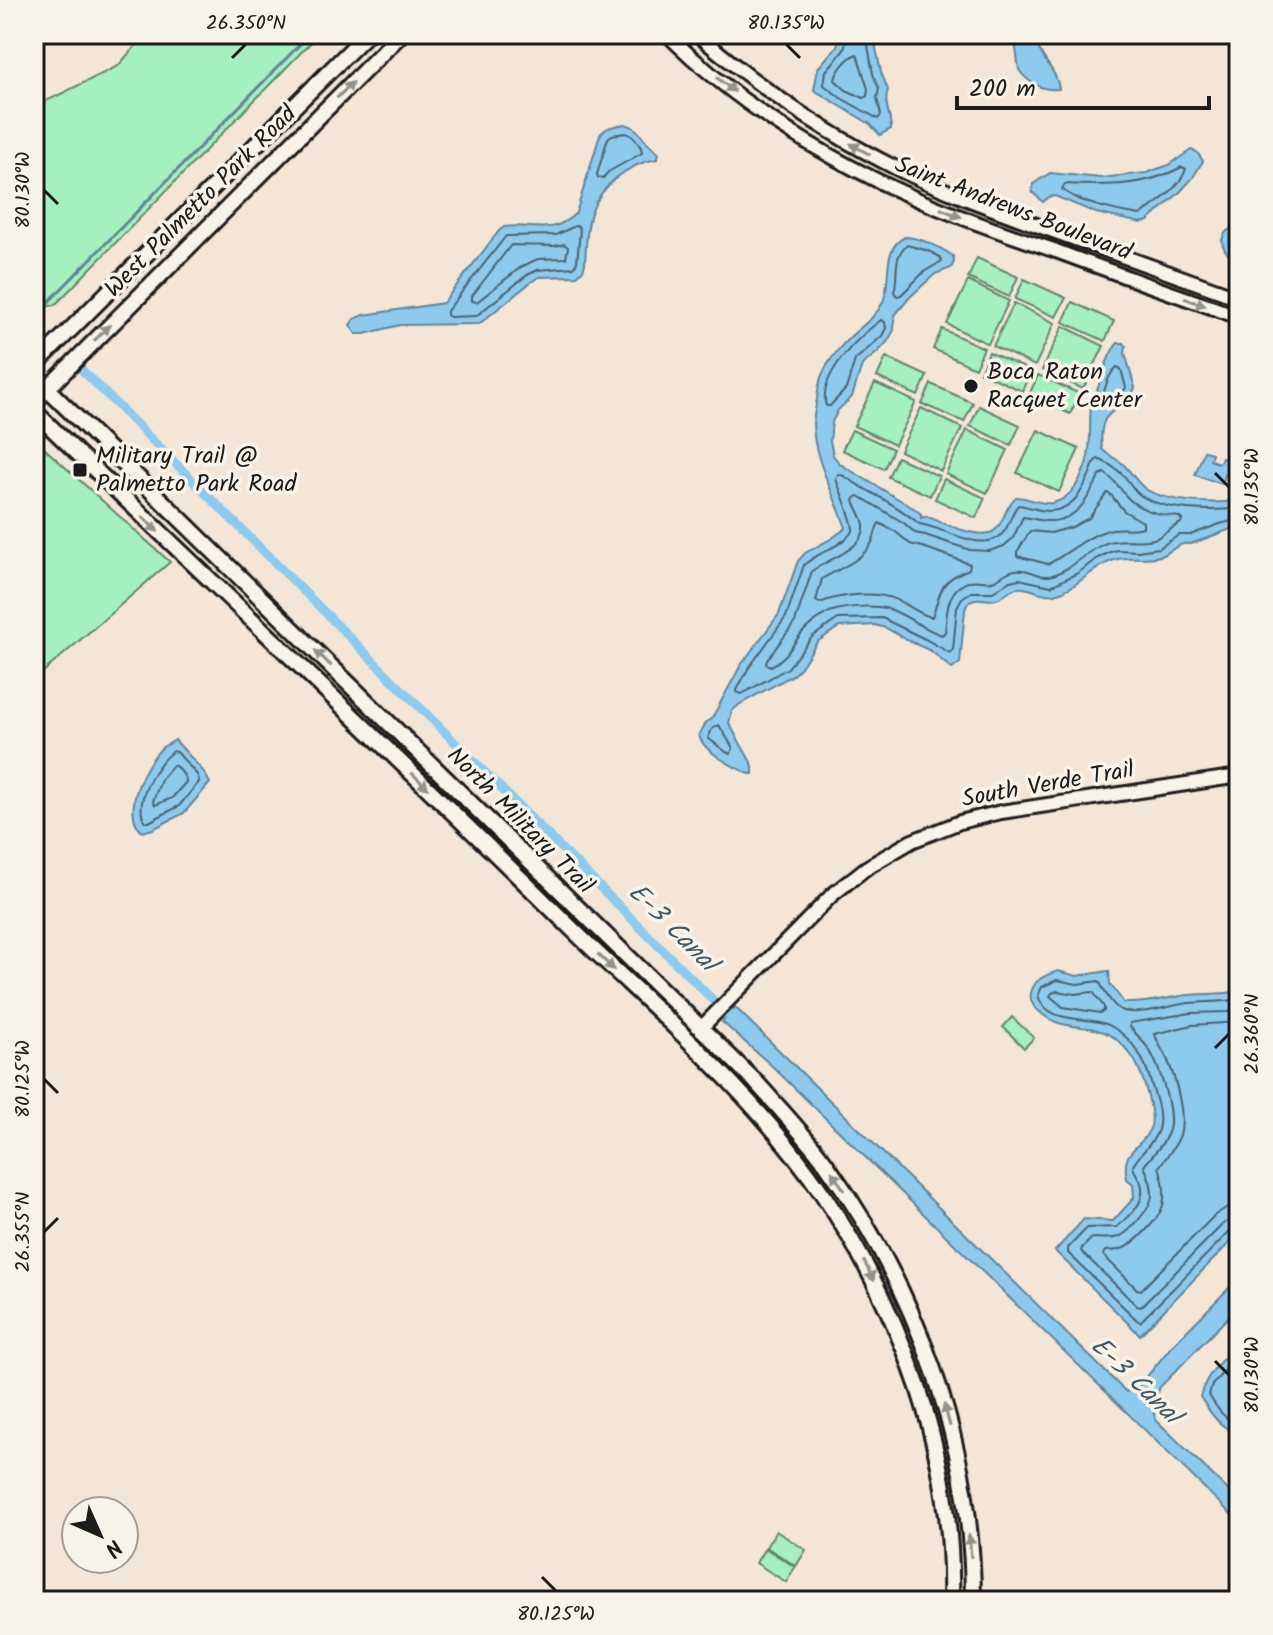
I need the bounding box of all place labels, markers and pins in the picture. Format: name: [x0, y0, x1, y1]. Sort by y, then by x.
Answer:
place label: Boca Raton Racquet Center: [987, 353, 1144, 420]
marker: Boca Raton Racquet Center: [962, 377, 980, 395]
place label: Military Trail @ Palmetto Park Road: [96, 437, 297, 504]
marker: Military Trail @ Palmetto Park Road: [71, 461, 89, 479]

